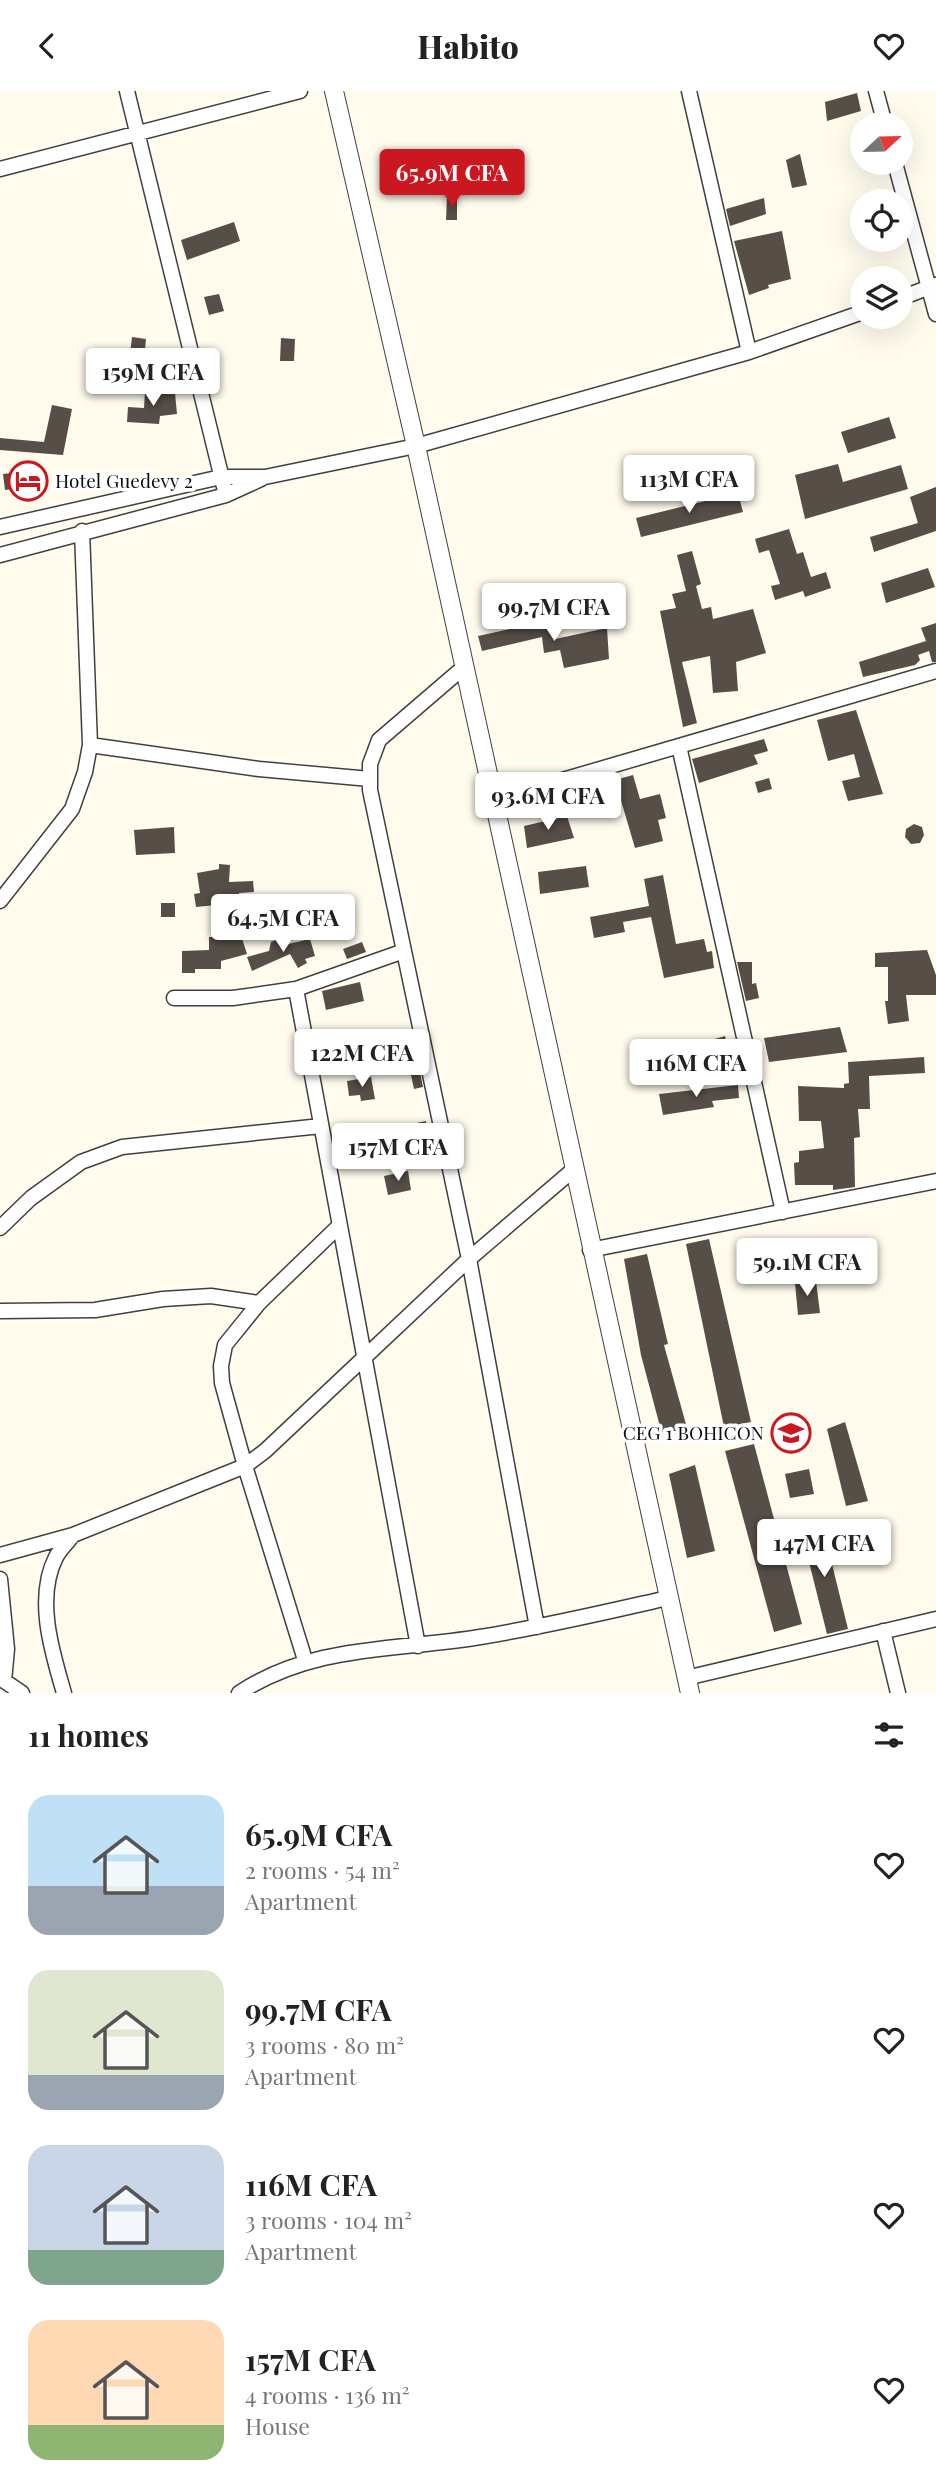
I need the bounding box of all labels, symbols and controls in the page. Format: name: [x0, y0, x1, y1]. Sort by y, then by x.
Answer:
text: Habito: [417, 24, 519, 67]
icon: back: [28, 27, 66, 65]
icon: heart: [870, 27, 908, 65]
north arrow: [850, 112, 914, 175]
map controls: [850, 112, 913, 329]
pin: 65.9M CFA: [372, 149, 532, 209]
text: 65.9M CFA: [396, 156, 508, 187]
button: locate: [850, 189, 913, 252]
button: layers: [850, 266, 913, 329]
pin: 159M CFA: [81, 349, 225, 408]
text: 159M CFA: [102, 355, 204, 386]
pin: 113M CFA: [617, 455, 761, 515]
hotel icon: Hotel Guedevy 2: [7, 460, 49, 502]
text: 113M CFA: [639, 462, 739, 493]
place label: Hotel Guedevy 2: [55, 467, 193, 493]
pin: 99.7M CFA: [474, 583, 634, 643]
text: 99.7M CFA: [498, 590, 610, 621]
pin: 93.6M CFA: [468, 773, 628, 832]
text: 93.6M CFA: [491, 779, 605, 810]
pin: 64.5M CFA: [203, 895, 363, 954]
text: 64.5M CFA: [227, 901, 339, 932]
pin: 122M CFA: [290, 1030, 434, 1089]
text: 122M CFA: [310, 1036, 414, 1067]
pin: 116M CFA: [624, 1039, 768, 1099]
text: 116M CFA: [645, 1046, 747, 1077]
pin: 157M CFA: [326, 1123, 470, 1183]
text: 157M CFA: [348, 1130, 448, 1161]
pin: 59.1M CFA: [727, 1239, 887, 1298]
text: 59.1M CFA: [753, 1245, 861, 1276]
school or university icon: CEG 1 BOHICON: [770, 1412, 812, 1454]
place label: CEG 1 BOHICON: [623, 1419, 764, 1445]
pin: 147M CFA: [752, 1519, 896, 1579]
text: 147M CFA: [773, 1526, 875, 1557]
text: 11 homes: [28, 1715, 149, 1755]
icon: filters: [870, 1716, 908, 1754]
text: 65.9M CFA: [245, 1814, 392, 1854]
icon: home: [84, 1823, 168, 1907]
icon: heart: [870, 1846, 908, 1884]
text: 2 rooms · 54 m²: [245, 1854, 400, 1885]
text: Apartment: [245, 1885, 357, 1916]
text: 99.7M CFA: [245, 1989, 391, 2029]
icon: home: [84, 1998, 168, 2082]
icon: heart: [870, 2021, 908, 2059]
text: 3 rooms · 80 m²: [245, 2029, 404, 2060]
text: Apartment: [245, 2060, 357, 2091]
text: 116M CFA: [245, 2164, 377, 2204]
icon: home: [84, 2173, 168, 2257]
icon: heart: [870, 2196, 908, 2234]
text: 3 rooms · 104 m²: [245, 2204, 412, 2235]
text: Apartment: [245, 2235, 357, 2266]
text: 157M CFA: [245, 2339, 376, 2379]
icon: home: [84, 2348, 168, 2432]
icon: heart: [870, 2371, 908, 2409]
text: 4 rooms · 136 m²: [245, 2379, 410, 2410]
text: House: [245, 2410, 310, 2441]

